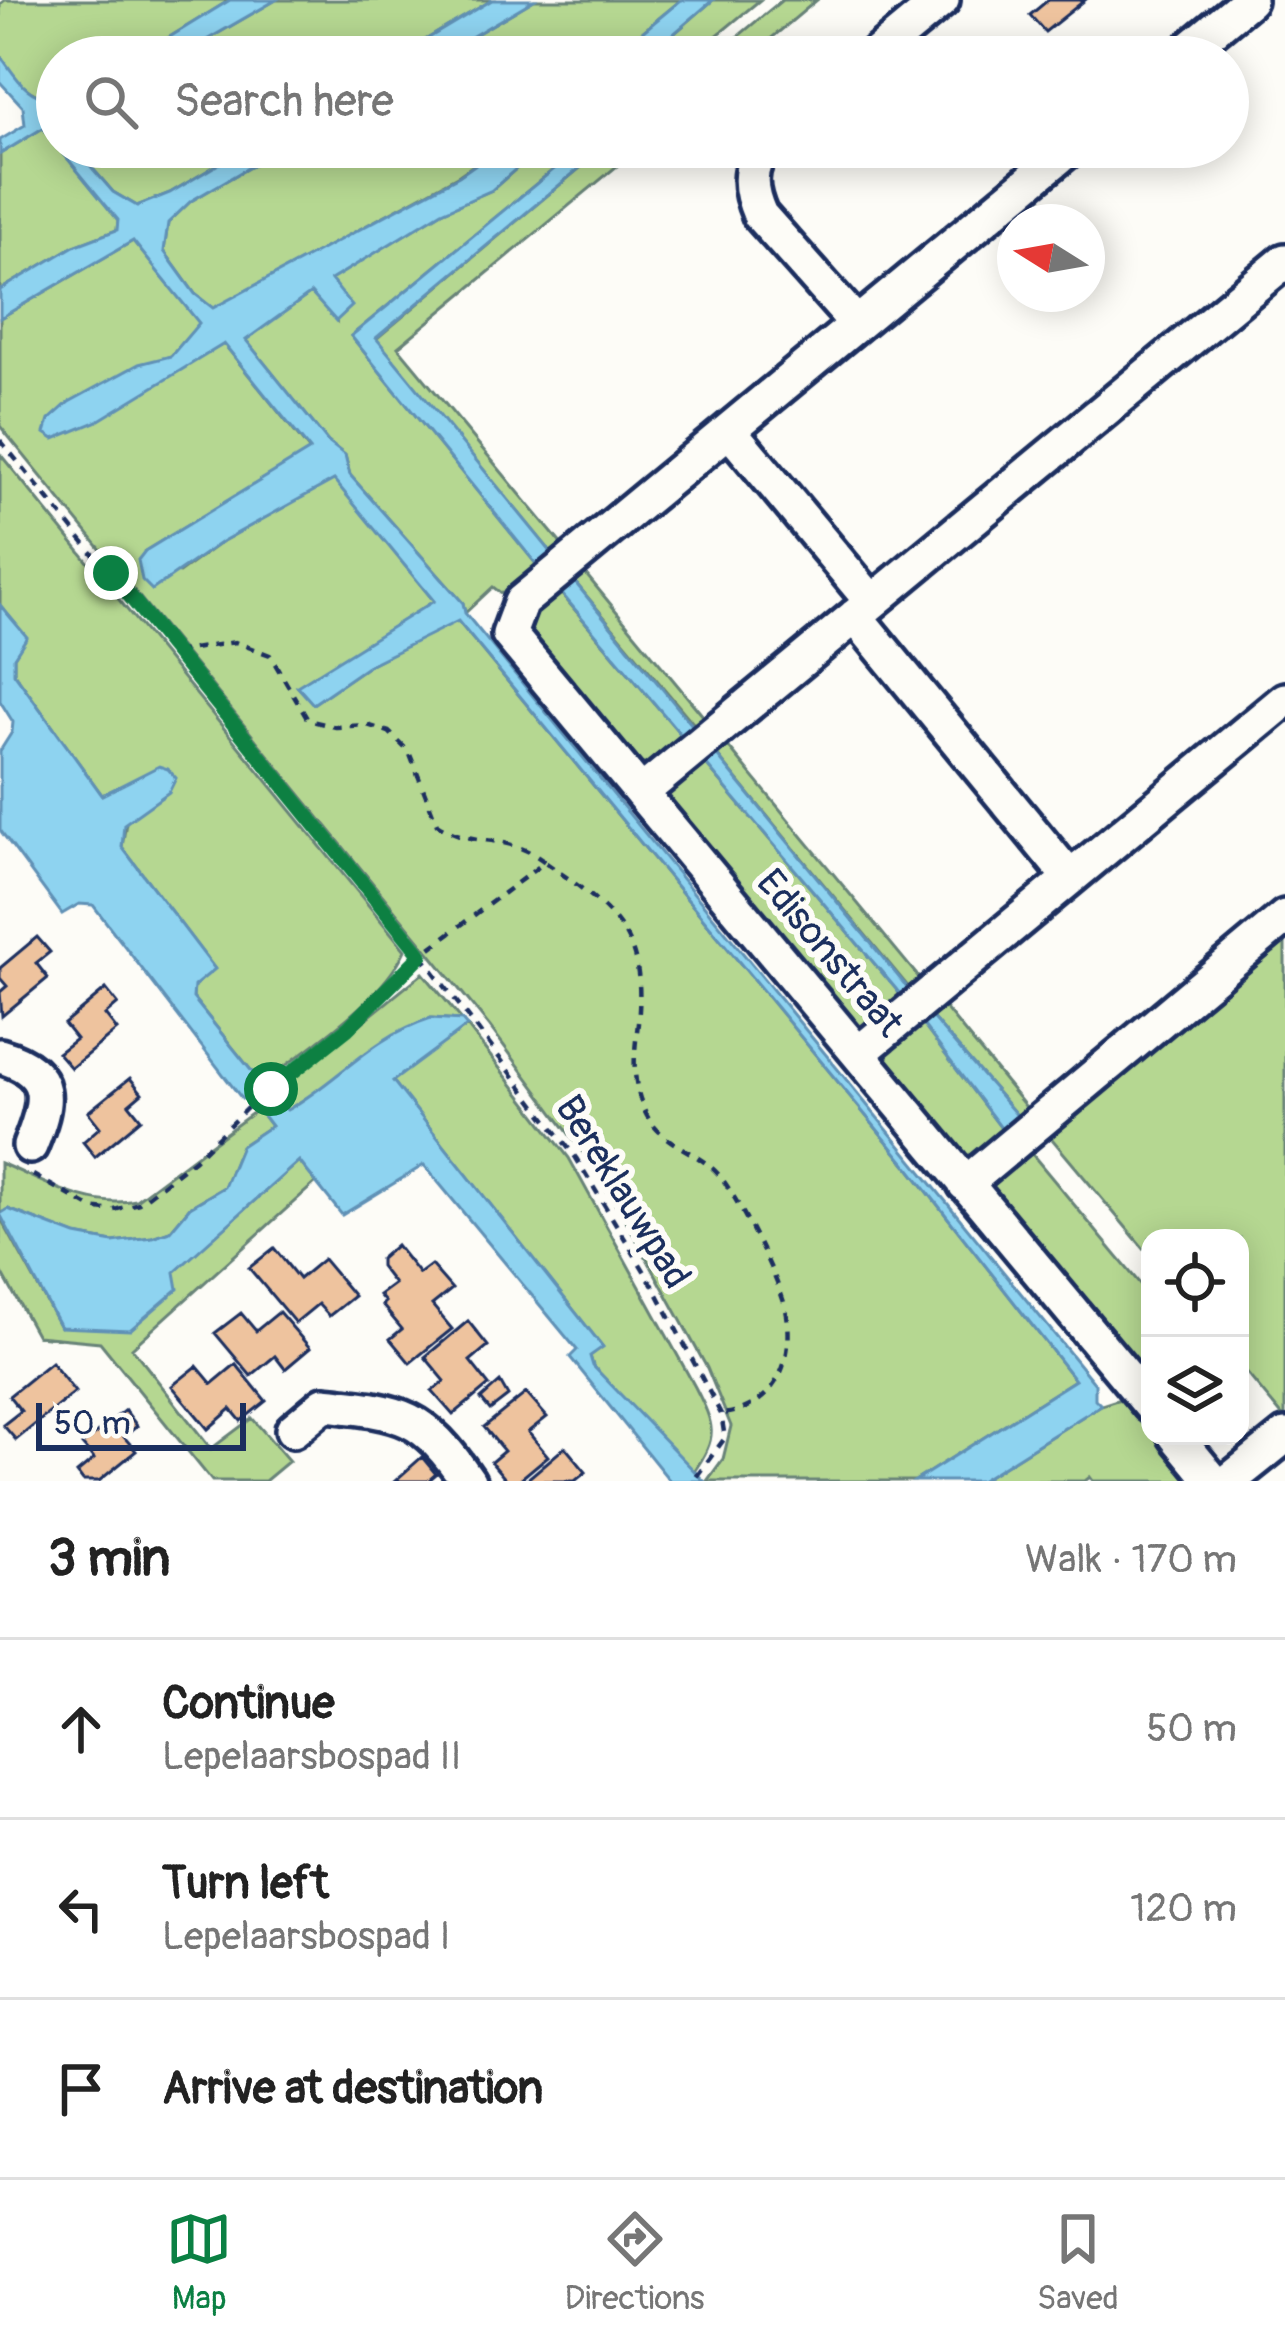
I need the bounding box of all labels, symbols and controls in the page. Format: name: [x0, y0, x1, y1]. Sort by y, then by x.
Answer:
search box: [36, 36, 1249, 168]
icon: search: [78, 69, 144, 135]
text: Search here: [174, 74, 394, 130]
north arrow: [997, 204, 1105, 312]
route end: [84, 546, 138, 600]
street label: Edisonstraat: [746, 859, 914, 1047]
route start: [244, 1062, 298, 1116]
street label: Bereklauwpad: [544, 1087, 702, 1297]
map controls: [1141, 1229, 1249, 1445]
button: locate: [1141, 1229, 1249, 1337]
button: layers: [1141, 1337, 1249, 1445]
scale bar: [36, 1397, 246, 1450]
text: 50 m: [54, 1403, 131, 1444]
text: 3 min: [48, 1527, 170, 1591]
text: Walk · 170 m: [1025, 1535, 1237, 1584]
text: Continue: [162, 1676, 335, 1732]
icon: ahead: [48, 1696, 114, 1762]
text: 50 m: [1146, 1704, 1237, 1753]
text: Lepelaarsbospad II: [162, 1732, 461, 1781]
text: Turn left: [162, 1856, 329, 1912]
icon: left: [48, 1876, 114, 1942]
text: 120 m: [1130, 1884, 1237, 1933]
text: Lepelaarsbospad I: [162, 1912, 450, 1961]
icon: arrive: [48, 2056, 114, 2122]
text: Arrive at destination: [162, 2061, 543, 2117]
tab: Map: [166, 2206, 232, 2319]
tab: Directions: [565, 2206, 705, 2319]
tab: Saved: [1037, 2206, 1119, 2319]

